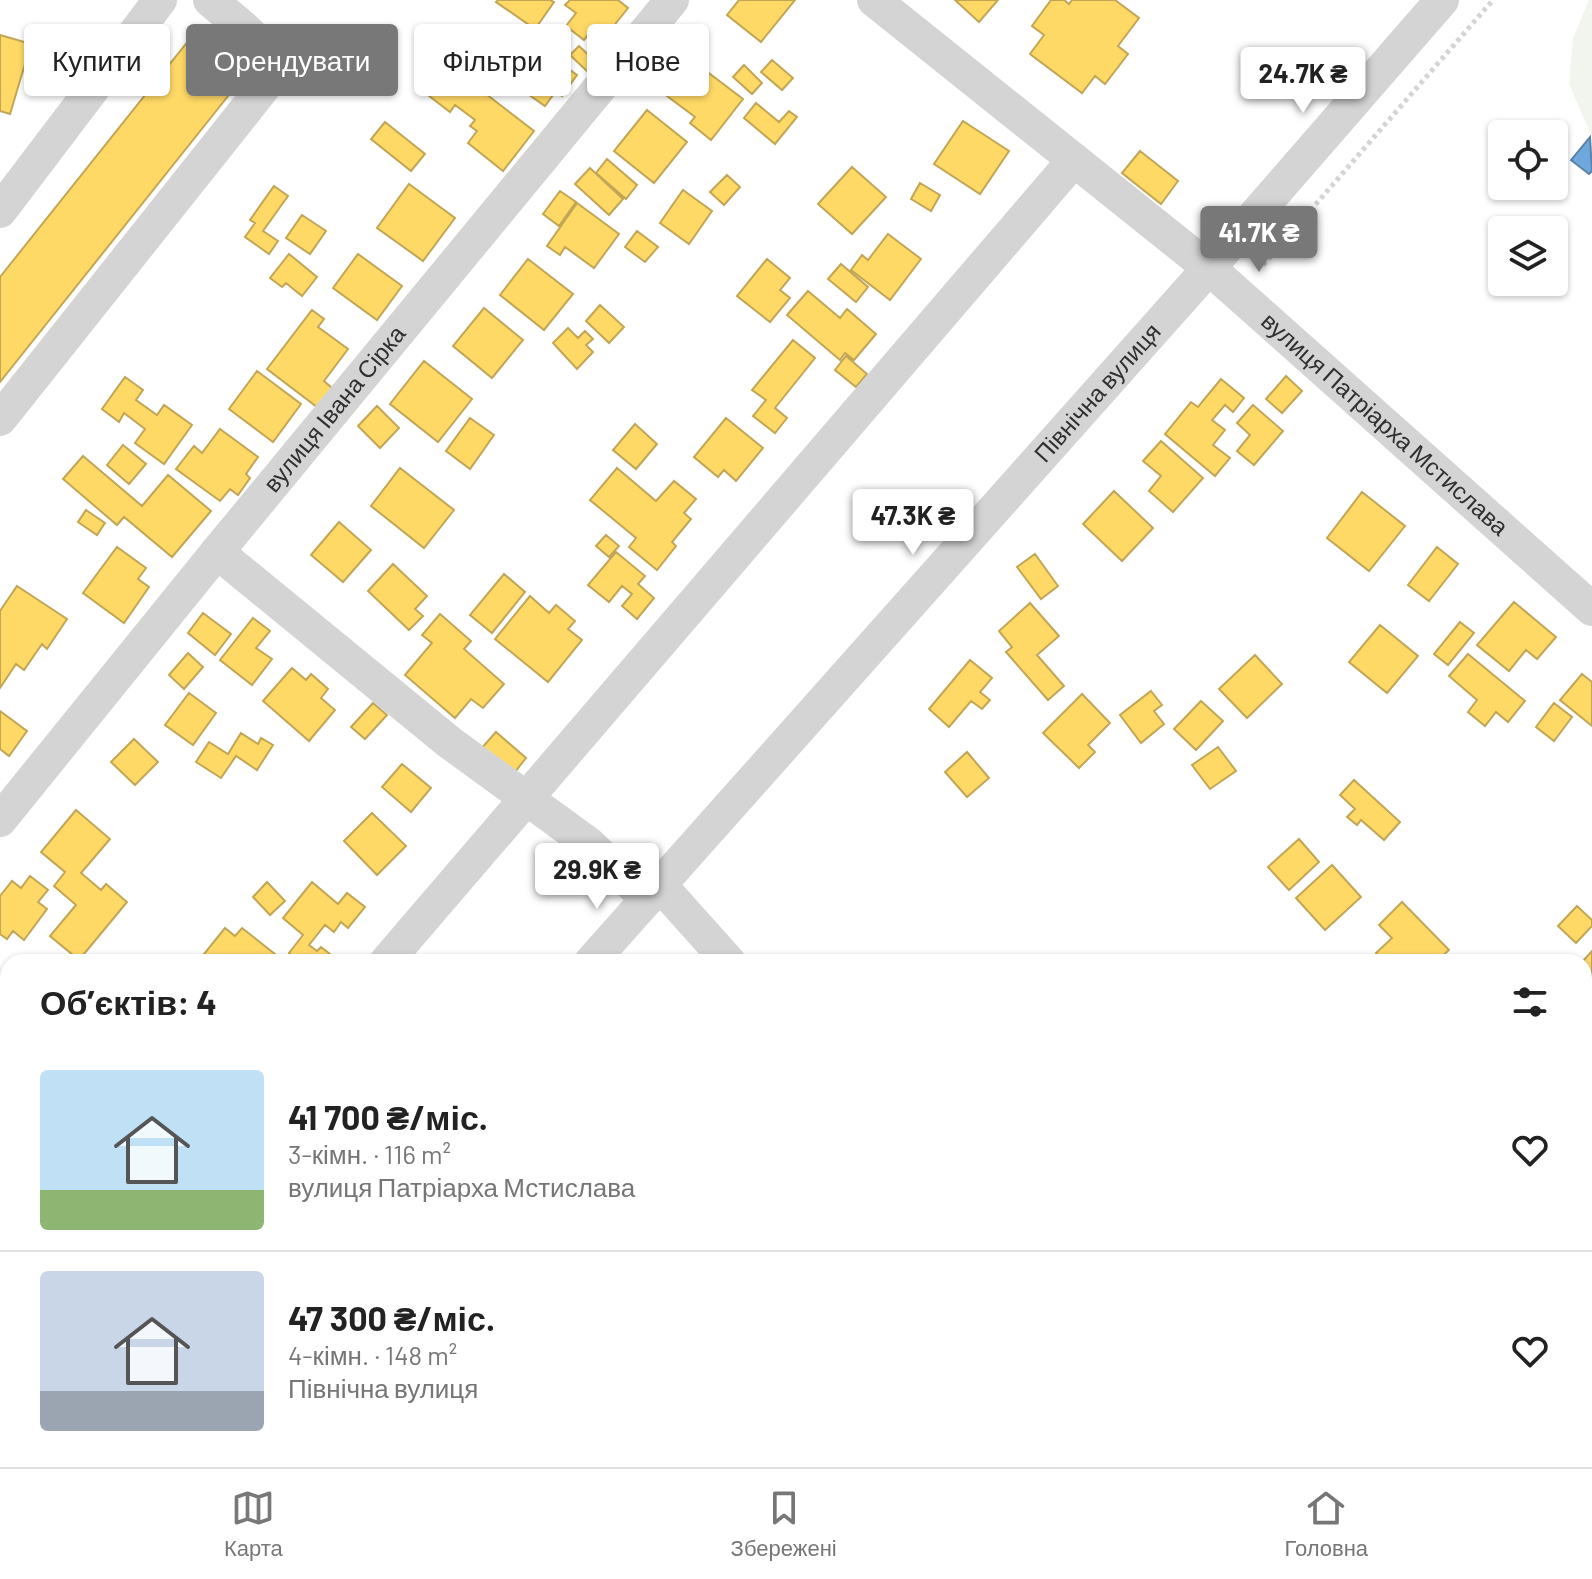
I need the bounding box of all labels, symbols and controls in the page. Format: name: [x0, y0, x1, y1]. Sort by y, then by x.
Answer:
chip: Купити: [24, 24, 170, 96]
chip: Орендувати: [186, 24, 398, 96]
chip: Фільтри: [414, 24, 571, 96]
chip: Нове: [587, 24, 709, 96]
pin: 24.7K ₴: [1229, 47, 1377, 115]
text: 24.7K ₴: [1258, 57, 1348, 88]
map controls: [1488, 120, 1568, 296]
button: locate: [1488, 120, 1568, 200]
pin: 41.7K ₴: [1185, 206, 1333, 274]
text: 41.7K ₴: [1218, 216, 1300, 247]
button: layers: [1488, 216, 1568, 296]
street label: вулиця Патріарха Мстислава: [1256, 306, 1515, 541]
street label: Північна вулиця: [1027, 317, 1166, 467]
street label: вулиця Івана Сірка: [257, 319, 411, 497]
pin: 47.3K ₴: [839, 489, 987, 557]
text: 47.3K ₴: [871, 499, 955, 530]
pin: 29.9K ₴: [523, 843, 671, 911]
text: 29.9K ₴: [553, 853, 641, 884]
icon: filters: [1508, 980, 1552, 1024]
text: Об’єктів: 4: [40, 981, 217, 1022]
text: 41 700 ₴/міс.: [288, 1096, 488, 1137]
icon: home: [104, 1102, 200, 1198]
icon: heart: [1508, 1128, 1552, 1172]
text: 3-кімн. · 116 m²: [288, 1138, 451, 1169]
text: вулиця Патріарха Мстислава: [288, 1171, 635, 1202]
text: 47 300 ₴/міс.: [288, 1297, 495, 1338]
icon: home: [104, 1303, 200, 1399]
icon: heart: [1508, 1329, 1552, 1373]
text: 4-кімн. · 148 m²: [288, 1339, 457, 1370]
text: Північна вулиця: [288, 1372, 478, 1403]
tab: Карта: [224, 1486, 283, 1562]
tab: Збережені: [731, 1486, 837, 1562]
tab: Головна: [1285, 1486, 1368, 1562]

